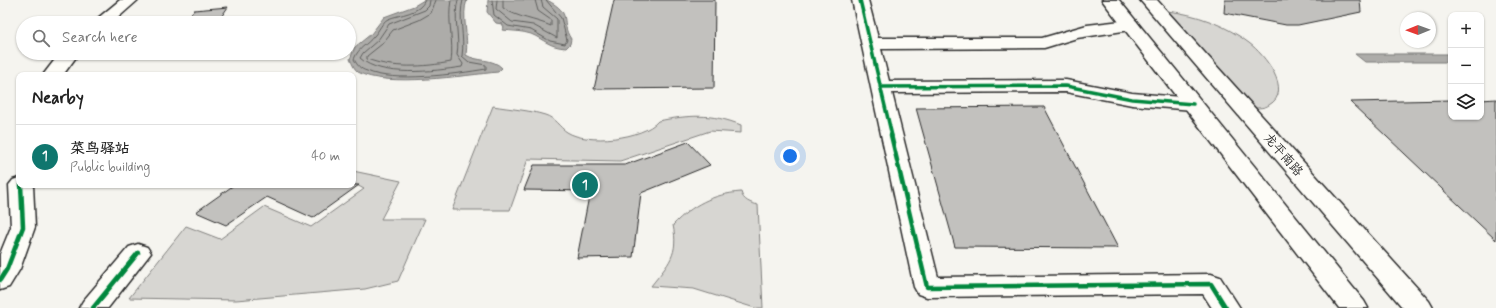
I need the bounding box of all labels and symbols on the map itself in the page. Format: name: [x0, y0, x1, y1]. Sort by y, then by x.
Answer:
north arrow: [1400, 12, 1436, 48]
street label: 龙平南路: [1259, 130, 1306, 180]
your location: [780, 146, 800, 166]
pin: 1: [572, 170, 598, 200]

